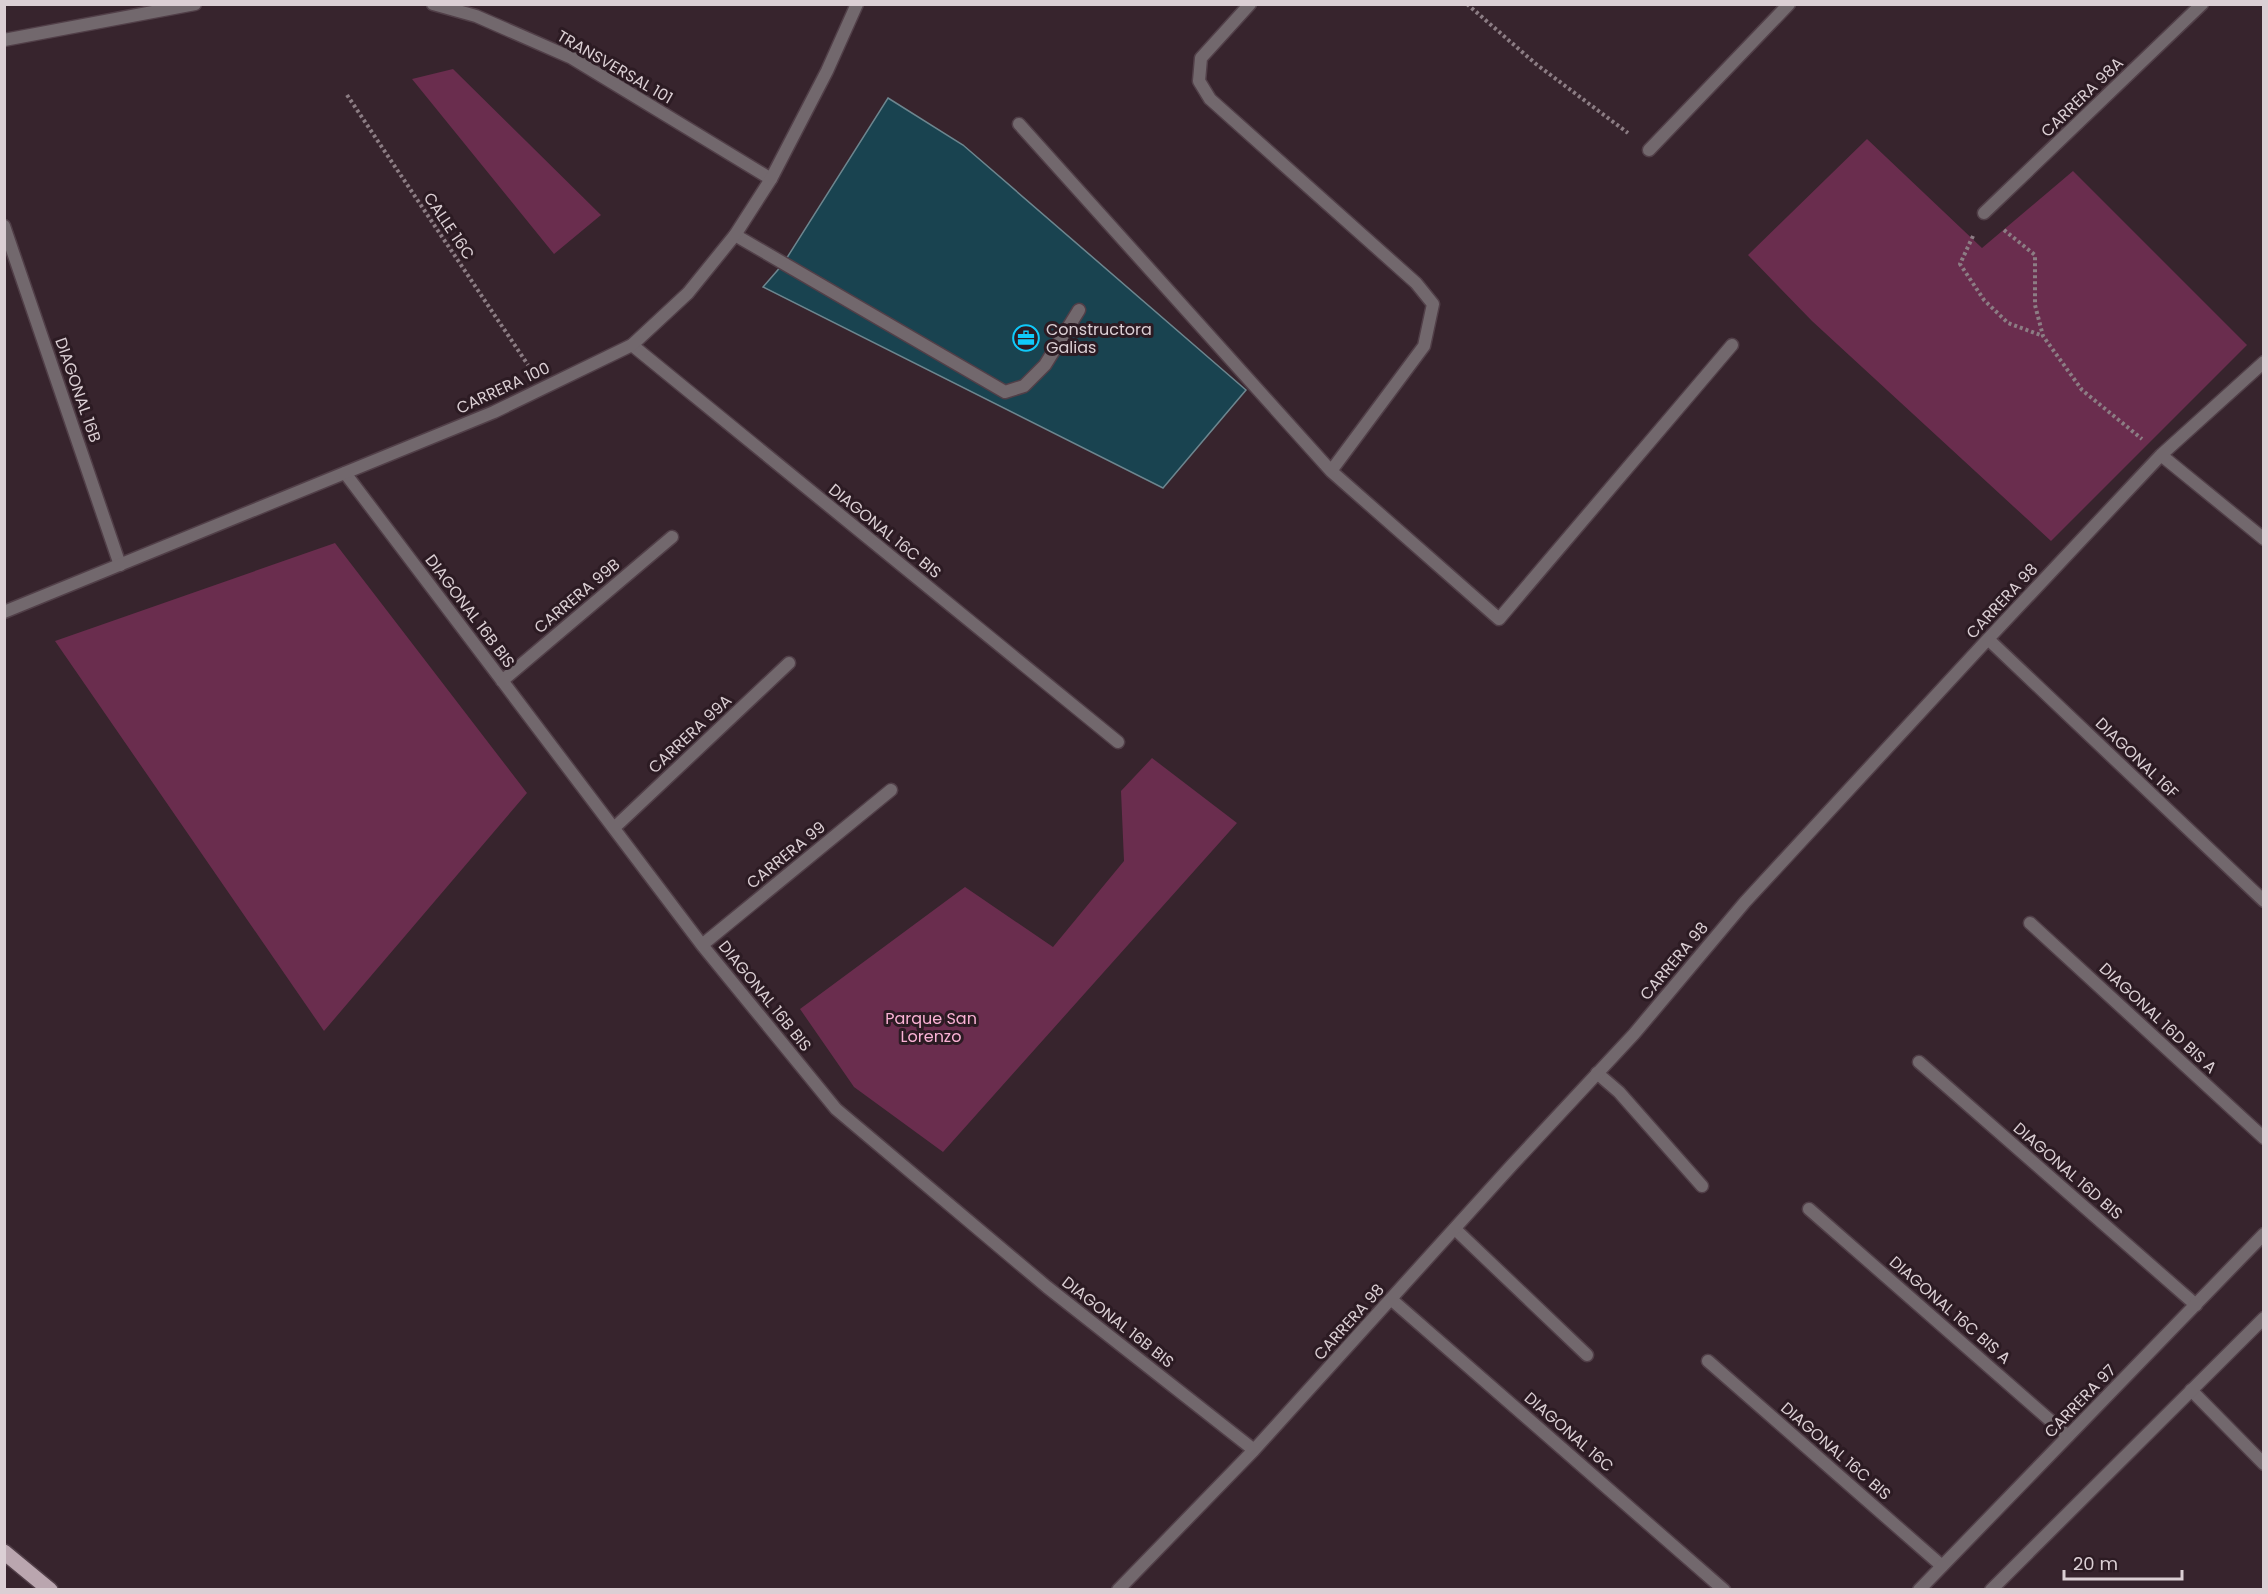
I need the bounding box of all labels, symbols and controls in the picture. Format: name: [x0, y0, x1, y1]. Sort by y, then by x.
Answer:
street label: TRANSVERSAL 101: [553, 24, 677, 110]
street label: CARRERA 98A: [2036, 52, 2128, 142]
street label: CALLE 16C: [418, 188, 480, 264]
place label: Constructora Galias: [1046, 318, 1152, 359]
office icon: Constructora Galias: [1011, 323, 1041, 353]
street label: DIAGONAL 16B: [49, 335, 107, 446]
street label: CARRERA 100: [452, 356, 554, 420]
street label: DIAGONAL 16C BIS: [824, 478, 946, 584]
street label: DIAGONAL 16B BIS: [420, 549, 520, 673]
street label: CARRERA 99B: [529, 553, 625, 639]
street label: CARRERA 98: [1961, 558, 2043, 644]
street label: CARRERA 99A: [643, 689, 737, 779]
street label: DIAGONAL 16F: [2090, 712, 2184, 804]
street label: CARRERA 99: [742, 816, 830, 894]
street label: CARRERA 98: [1634, 917, 1714, 1005]
street label: DIAGONAL 16B BIS: [713, 936, 817, 1056]
street label: DIAGONAL 16D BIS A: [2094, 957, 2222, 1079]
park label: Parque San Lorenzo: [885, 1007, 977, 1048]
street label: DIAGONAL 16D BIS: [2008, 1117, 2128, 1225]
street label: DIAGONAL 16C BIS A: [1884, 1251, 2016, 1369]
street label: DIAGONAL 16B BIS: [1057, 1271, 1179, 1373]
street label: CARRERA 98: [1308, 1279, 1390, 1365]
street label: CARRERA 97: [2039, 1359, 2121, 1443]
street label: DIAGONAL 16C: [1519, 1387, 1619, 1477]
street label: DIAGONAL 16C BIS: [1776, 1397, 1896, 1505]
scale bar: [2064, 1543, 2182, 1581]
text: 20 m: [2073, 1551, 2118, 1576]

